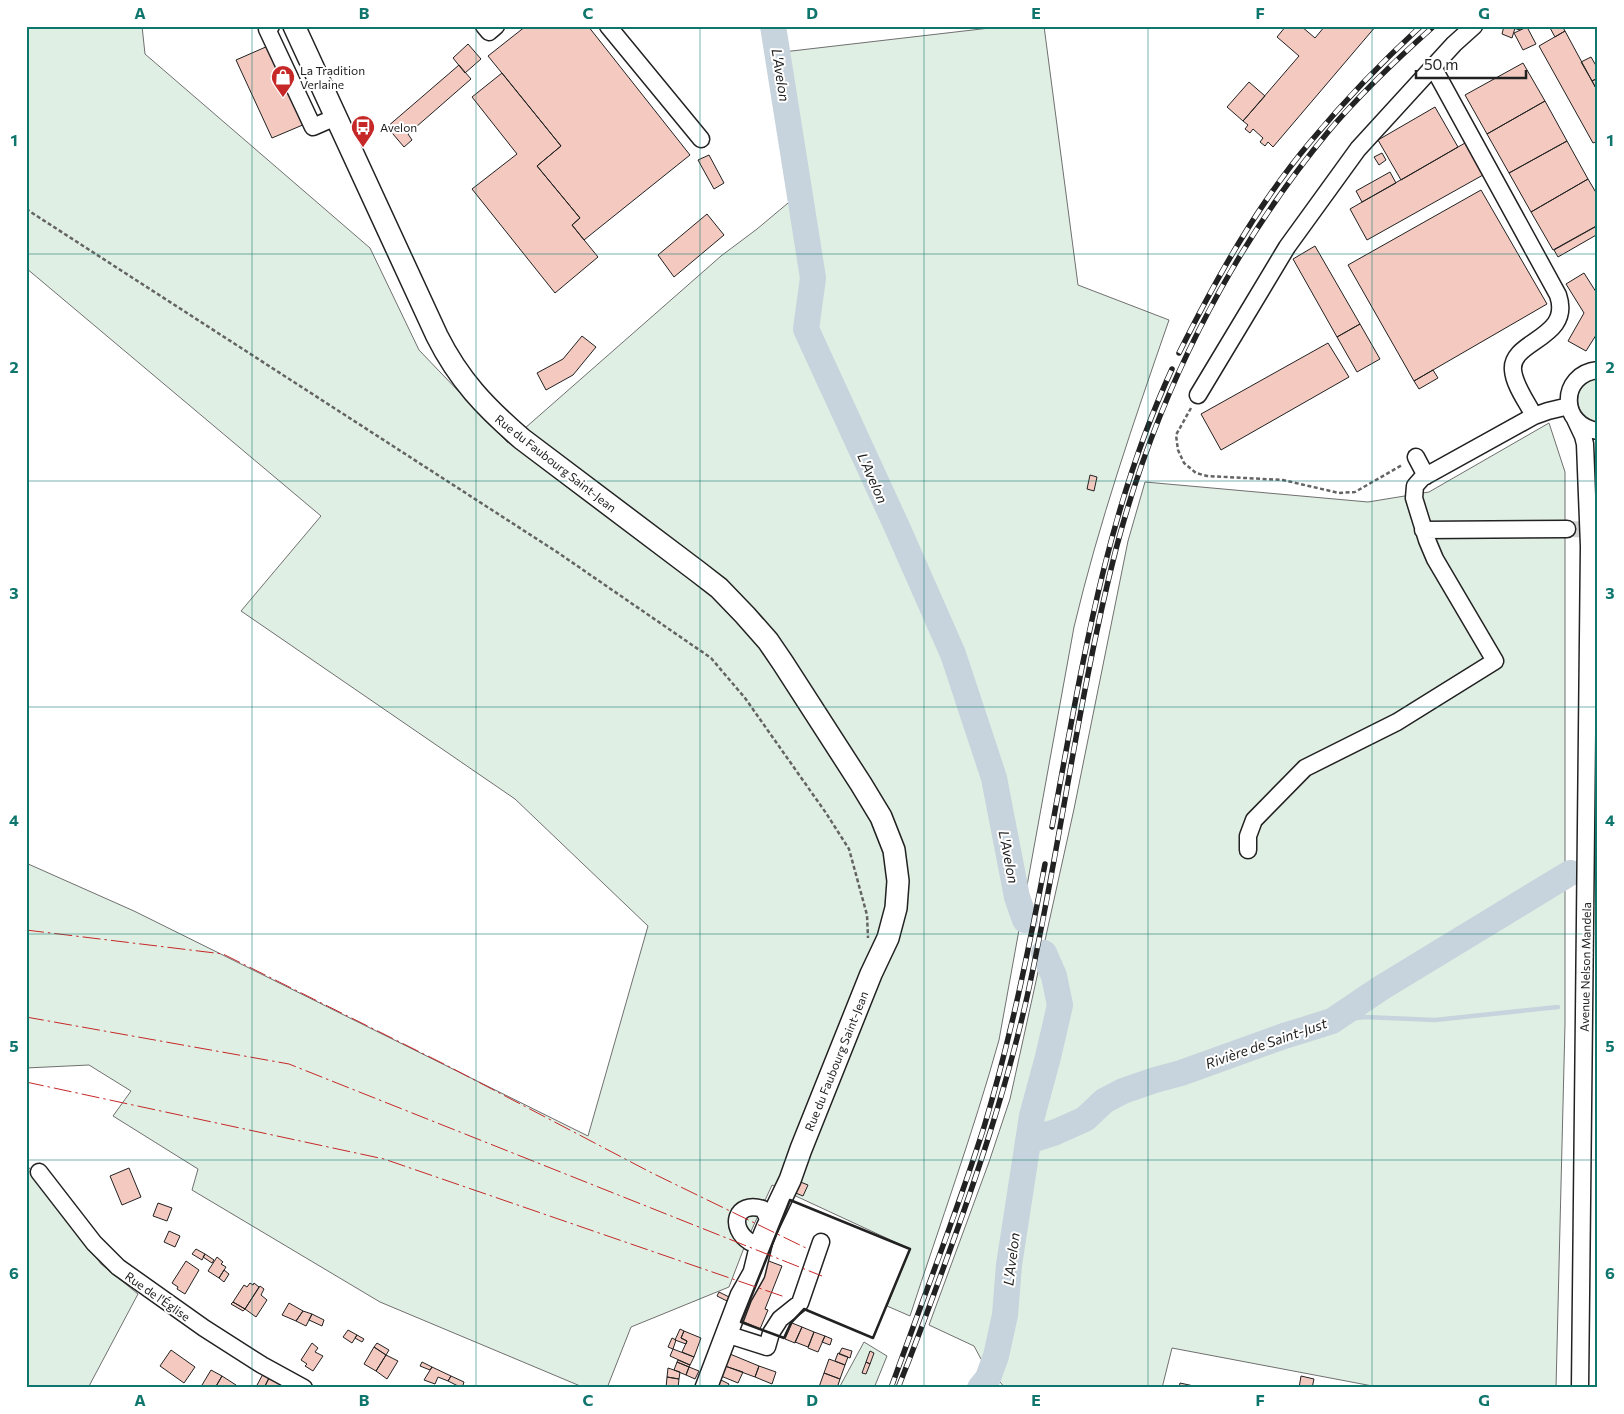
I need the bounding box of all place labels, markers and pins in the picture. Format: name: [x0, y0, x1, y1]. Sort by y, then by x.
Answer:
place label: La Tradition Verlaine: [300, 63, 365, 91]
shop icon: La Tradition Verlaine: [270, 64, 296, 98]
bus stop icon: Avelon: [350, 114, 376, 148]
place label: Avelon: [380, 120, 417, 134]

